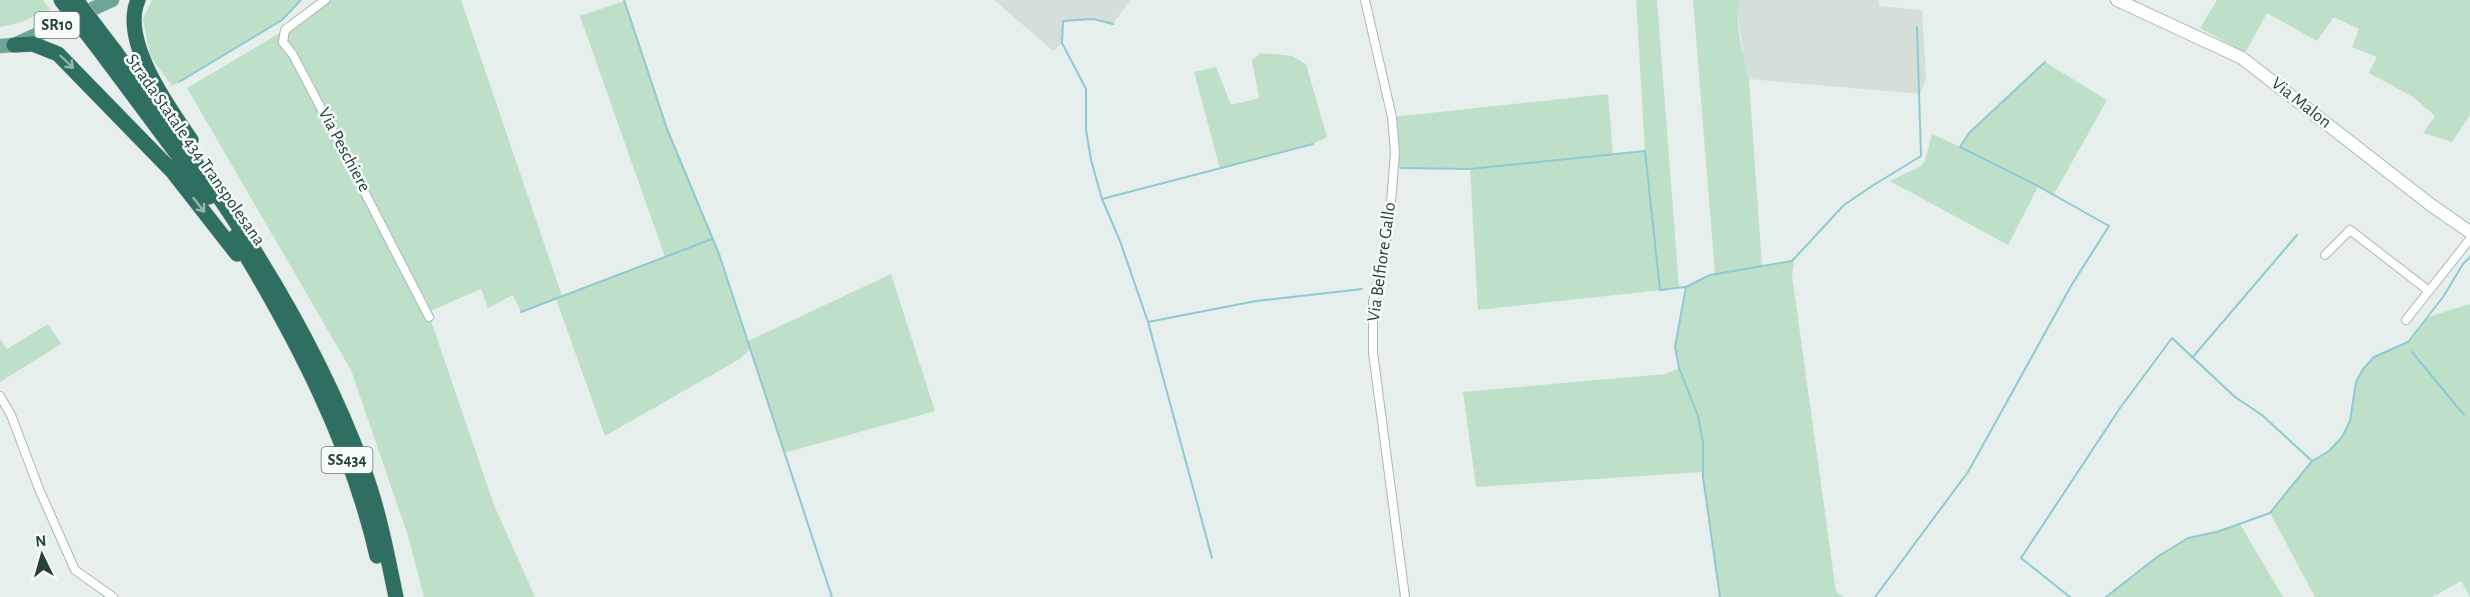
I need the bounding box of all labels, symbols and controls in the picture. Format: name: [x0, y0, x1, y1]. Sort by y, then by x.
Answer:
road number: SR10: [34, 12, 80, 38]
street label: Strada Statale 434 Transpolesana: [122, 51, 268, 249]
one-way arrow: [59, 55, 74, 70]
street label: Via Malon: [2268, 74, 2334, 132]
street label: Via Peschiere: [314, 105, 374, 195]
one-way arrow: [193, 197, 206, 213]
street label: Via Belfiore Gallo: [1365, 201, 1399, 323]
road number: SS434: [322, 447, 372, 473]
north arrow: [12, 525, 72, 585]
text: N: [35, 533, 47, 550]

